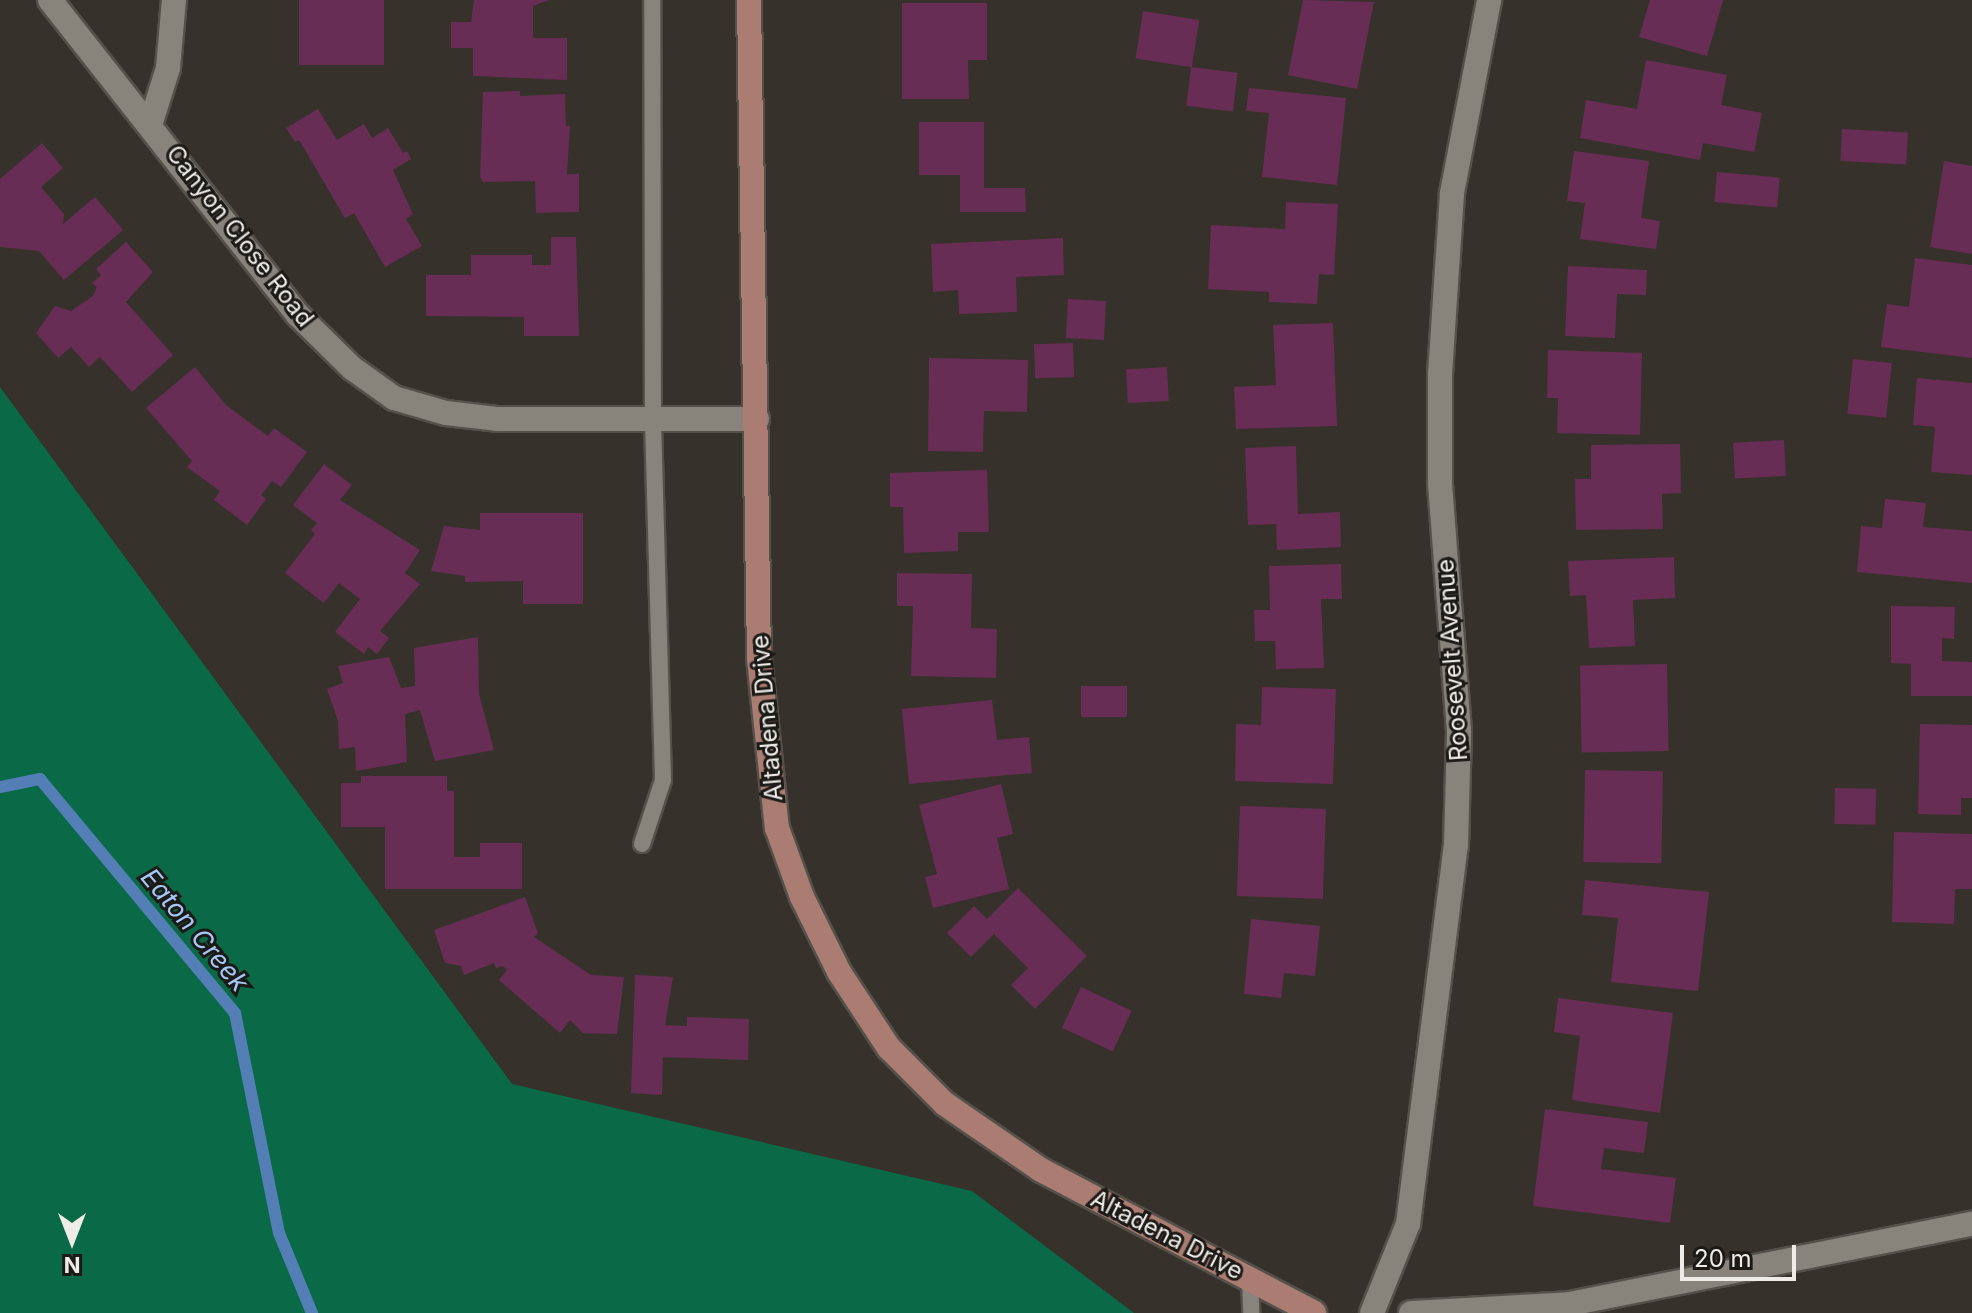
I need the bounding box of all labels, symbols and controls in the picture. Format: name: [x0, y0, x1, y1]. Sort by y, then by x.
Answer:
street label: Canyon Close Road: [160, 140, 320, 332]
street label: Roosevelt Avenue: [1431, 558, 1473, 762]
street label: Altadena Drive: [745, 634, 789, 802]
water label: Eaton Creek: [135, 862, 255, 998]
street label: Altadena Drive: [1086, 1184, 1248, 1286]
north arrow: [32, 1201, 112, 1281]
scale bar: [1684, 1229, 1800, 1279]
text: 20 m: [1694, 1244, 1752, 1273]
text: N: [64, 1252, 80, 1278]

